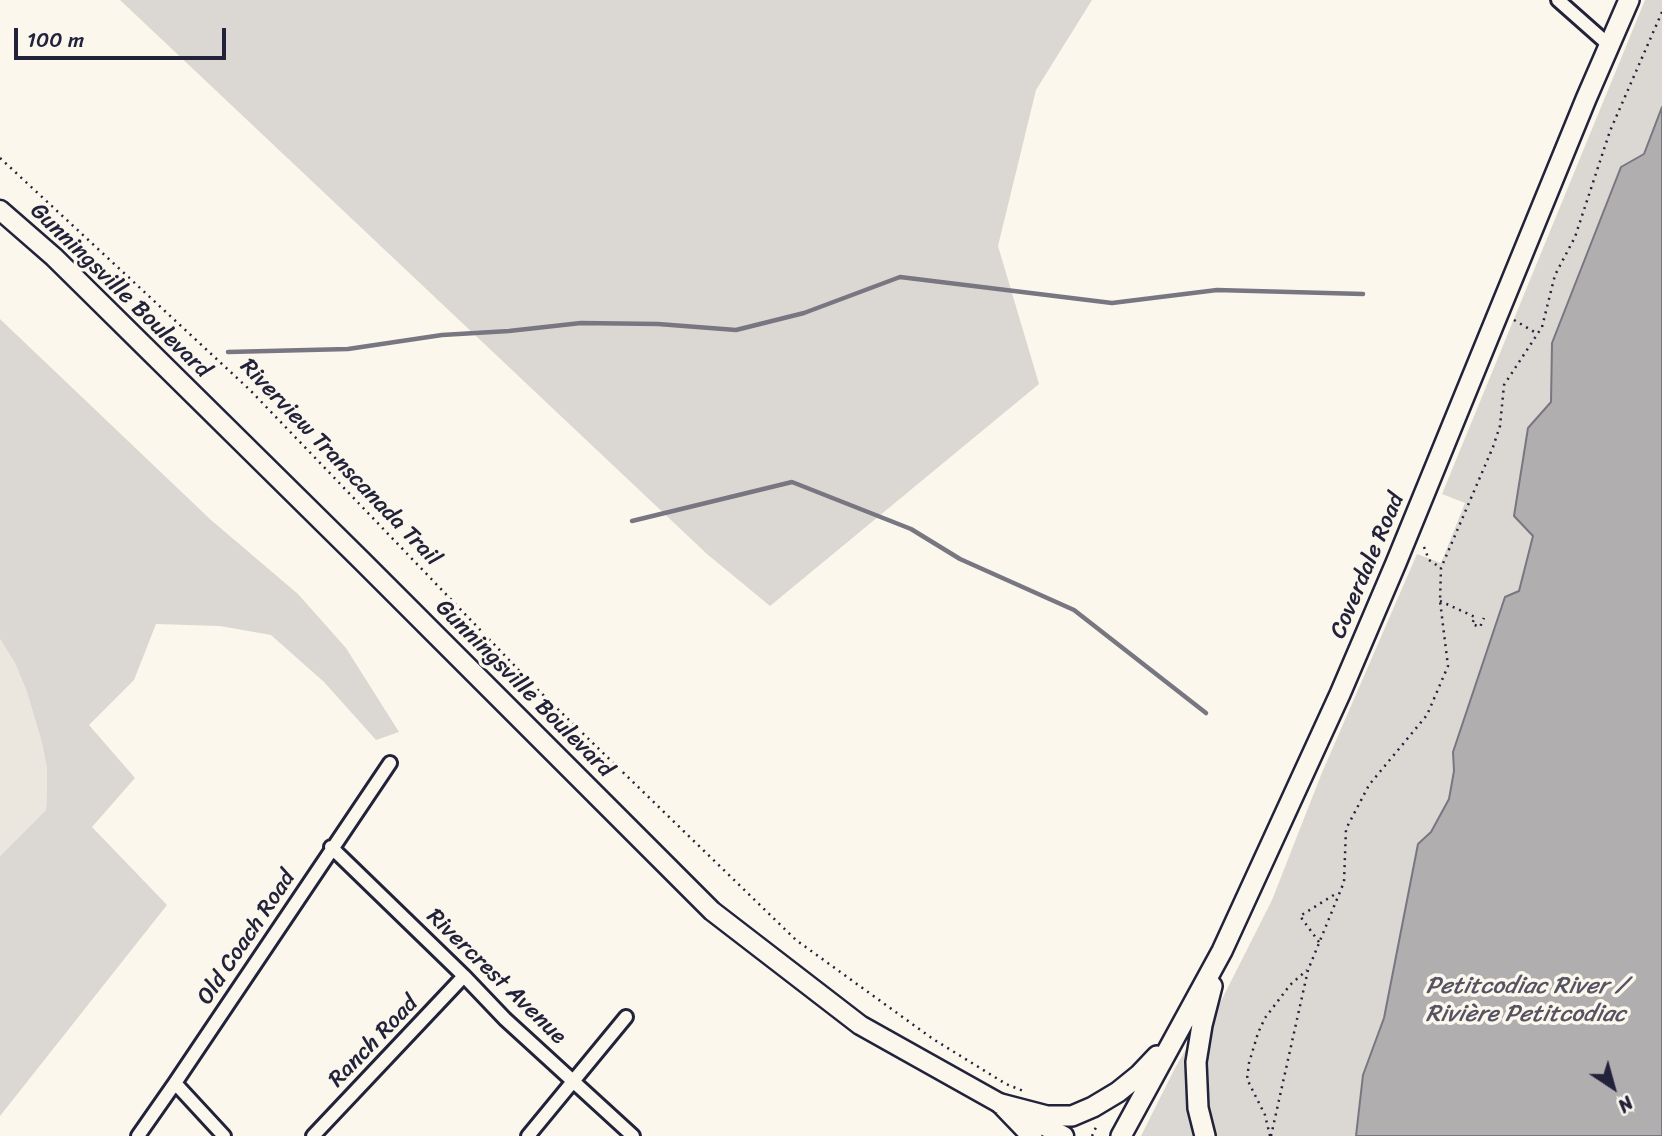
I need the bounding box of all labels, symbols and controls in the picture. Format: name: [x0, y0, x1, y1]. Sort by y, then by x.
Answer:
scale bar: [18, 14, 229, 58]
text: 100 m: [27, 21, 84, 59]
street label: Gunningsville Boulevard: [24, 198, 216, 384]
street label: Riverview Transcanada Trail: [234, 354, 446, 572]
street label: Coverdale Road: [1325, 489, 1411, 643]
street label: Gunningsville Boulevard: [429, 594, 619, 784]
street label: Old Coach Road: [192, 866, 302, 1010]
street label: Rivercrest Avenue: [420, 903, 572, 1051]
water label: Petitcodiac River / Rivière Petitcodiac: [1426, 973, 1626, 1029]
street label: Ranch Road: [324, 990, 424, 1094]
north arrow: [1578, 1052, 1648, 1122]
text: N: [1611, 1087, 1641, 1122]

